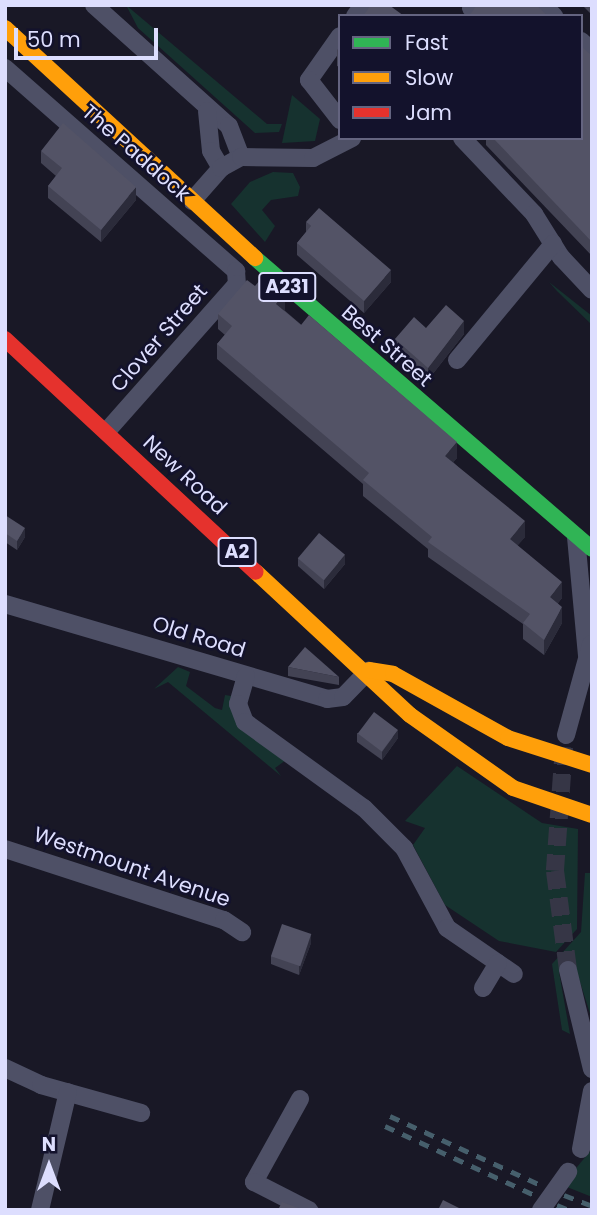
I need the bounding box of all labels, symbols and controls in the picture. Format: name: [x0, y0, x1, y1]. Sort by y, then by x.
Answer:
scale bar: [18, 14, 161, 58]
legend: [338, 14, 583, 140]
text: 50 m: [27, 25, 81, 54]
text: Fast: [405, 28, 448, 57]
text: Slow: [405, 63, 453, 92]
text: Jam: [405, 98, 452, 127]
street label: The Paddock: [77, 99, 195, 207]
road number: A231: [257, 272, 317, 302]
street label: Clover Street: [105, 279, 213, 397]
street label: Best Street: [337, 300, 437, 392]
street label: New Road: [138, 430, 232, 520]
road number: A2: [216, 537, 258, 568]
street label: Old Road: [149, 611, 249, 663]
street label: Westmount Avenue: [30, 822, 234, 912]
north arrow: [14, 1131, 84, 1201]
text: N: [42, 1131, 56, 1158]

